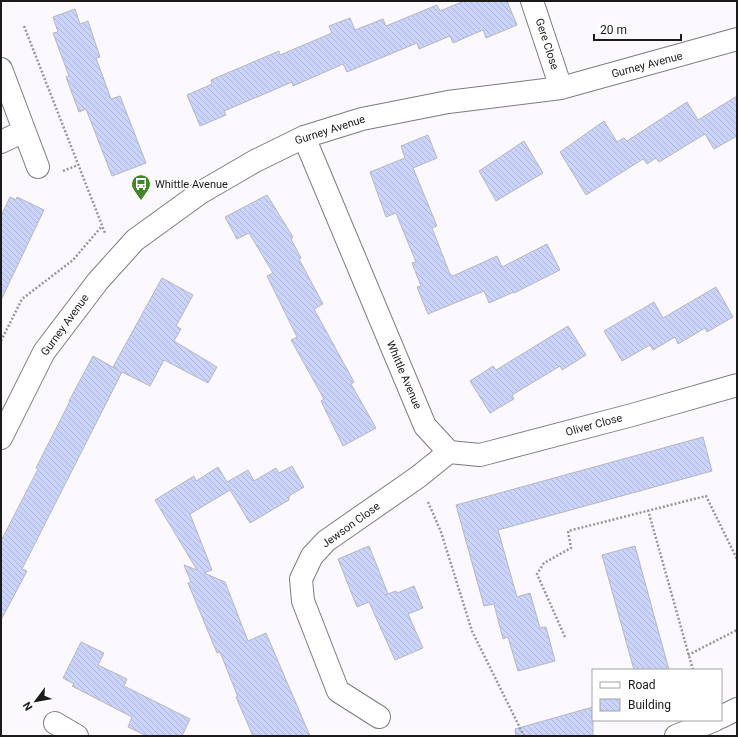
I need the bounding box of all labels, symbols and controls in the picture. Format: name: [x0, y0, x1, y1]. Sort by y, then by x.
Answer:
scale bar: [594, 16, 681, 42]
street label: Gere Close: [533, 17, 561, 71]
text: 20 m: [600, 23, 627, 37]
street label: Gurney Avenue: [610, 49, 684, 81]
street label: Gurney Avenue: [293, 112, 367, 147]
bus stop icon: Whittle Avenue: [130, 173, 152, 201]
place label: Whittle Avenue: [155, 178, 228, 191]
street label: Gurney Avenue: [38, 292, 92, 358]
street label: Whittle Avenue: [384, 339, 424, 411]
street label: Oliver Close: [564, 411, 624, 439]
street label: Jewson Close: [319, 500, 383, 550]
legend: [592, 669, 722, 721]
text: Road: [628, 678, 656, 692]
north arrow: [16, 681, 56, 721]
text: Building: [628, 698, 671, 712]
text: N: [20, 699, 36, 713]

